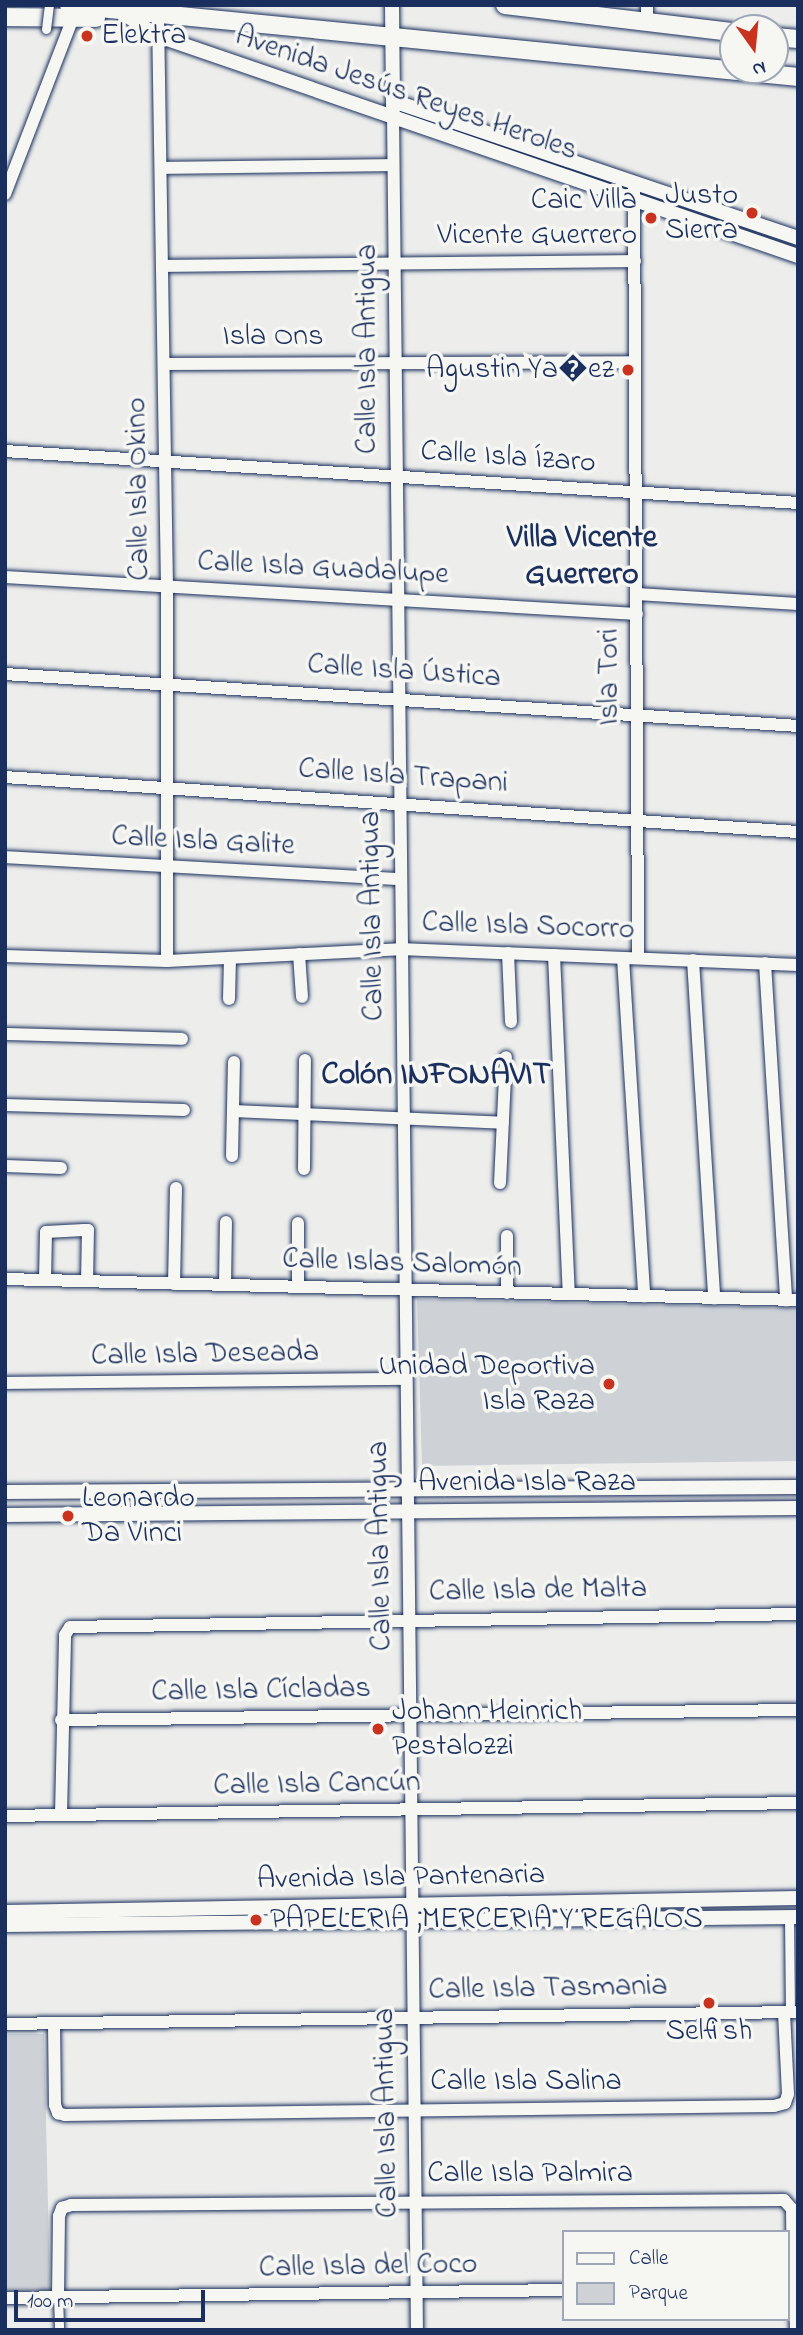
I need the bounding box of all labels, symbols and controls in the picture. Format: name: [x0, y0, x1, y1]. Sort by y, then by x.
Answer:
north arrow: [719, 14, 789, 84]
place label: Elektra: [101, 18, 186, 54]
street label: Avenida Jesús Reyes Heroles: [230, 18, 582, 170]
marker: Elektra: [79, 28, 95, 44]
text: N: [749, 53, 769, 83]
place label: Justo Sierra: [665, 178, 738, 248]
place label: Caic Villa Vicente Guerrero: [437, 183, 637, 254]
marker: Justo Sierra: [744, 205, 760, 221]
marker: Caic Villa Vicente Guerrero: [643, 210, 659, 226]
street label: Calle Isla Antigua: [350, 244, 386, 454]
street label: Isla Ons: [223, 319, 323, 355]
place label: Agustin Ya�ez: [426, 352, 614, 388]
marker: Agustin Ya�ez: [620, 362, 636, 378]
street label: Calle Isla Okino: [119, 397, 159, 581]
street label: Calle Isla Ízaro: [419, 434, 597, 482]
district label: Villa Vicente Guerrero: [507, 521, 657, 596]
street label: Calle Isla Guadalupe: [196, 544, 450, 594]
street label: Isla Tori: [592, 628, 628, 726]
street label: Calle Isla Ústica: [306, 647, 502, 697]
street label: Calle Isla Trapani: [297, 752, 509, 802]
street label: Calle Isla Antigua: [353, 811, 393, 1021]
street label: Calle Isla Galite: [110, 819, 296, 865]
street label: Calle Isla Socorro: [421, 905, 635, 949]
district label: Colón INFONAVIT: [321, 1057, 551, 1095]
street label: Calle Islas Salomón: [282, 1242, 522, 1286]
street label: Calle Isla Deseada: [91, 1335, 319, 1375]
place label: Unidad Deportiva Isla Raza: [378, 1349, 595, 1420]
marker: Unidad Deportiva Isla Raza: [601, 1376, 617, 1392]
street label: Calle Isla Antigua: [361, 1441, 401, 1651]
street label: Avenida Isla Raza: [418, 1465, 636, 1501]
place label: Leonardo Da Vinci: [82, 1481, 195, 1552]
marker: Leonardo Da Vinci: [60, 1508, 76, 1524]
street label: Calle Isla de Malta: [429, 1571, 647, 1611]
street label: Calle Isla Cícladas: [151, 1671, 371, 1711]
place label: Johann Heinrich Pestalozzi: [392, 1694, 582, 1764]
marker: Johann Heinrich Pestalozzi: [370, 1721, 386, 1737]
street label: Calle Isla Cancún: [213, 1765, 421, 1805]
street label: Avenida Isla Pantenaria: [257, 1857, 545, 1899]
place label: PAPELERIA ,MERCERIA Y REGALOS: [270, 1902, 703, 1938]
marker: PAPELERIA ,MERCERIA Y REGALOS: [248, 1912, 264, 1928]
street label: Calle Isla Tasmania: [428, 1969, 668, 2009]
marker: Selfish: [701, 1995, 717, 2011]
street label: Calle Isla Antigua: [367, 2008, 407, 2218]
place label: Selfish: [666, 2014, 752, 2050]
street label: Calle Isla Salina: [430, 2064, 622, 2100]
street label: Calle Isla Palmira: [427, 2156, 633, 2192]
legend: [562, 2230, 789, 2321]
text: Calle: [629, 2244, 668, 2274]
street label: Calle Isla del Coco: [258, 2247, 478, 2287]
scale bar: [18, 2276, 208, 2320]
text: Parque: [629, 2279, 688, 2309]
text: 100 m: [27, 2287, 73, 2317]

